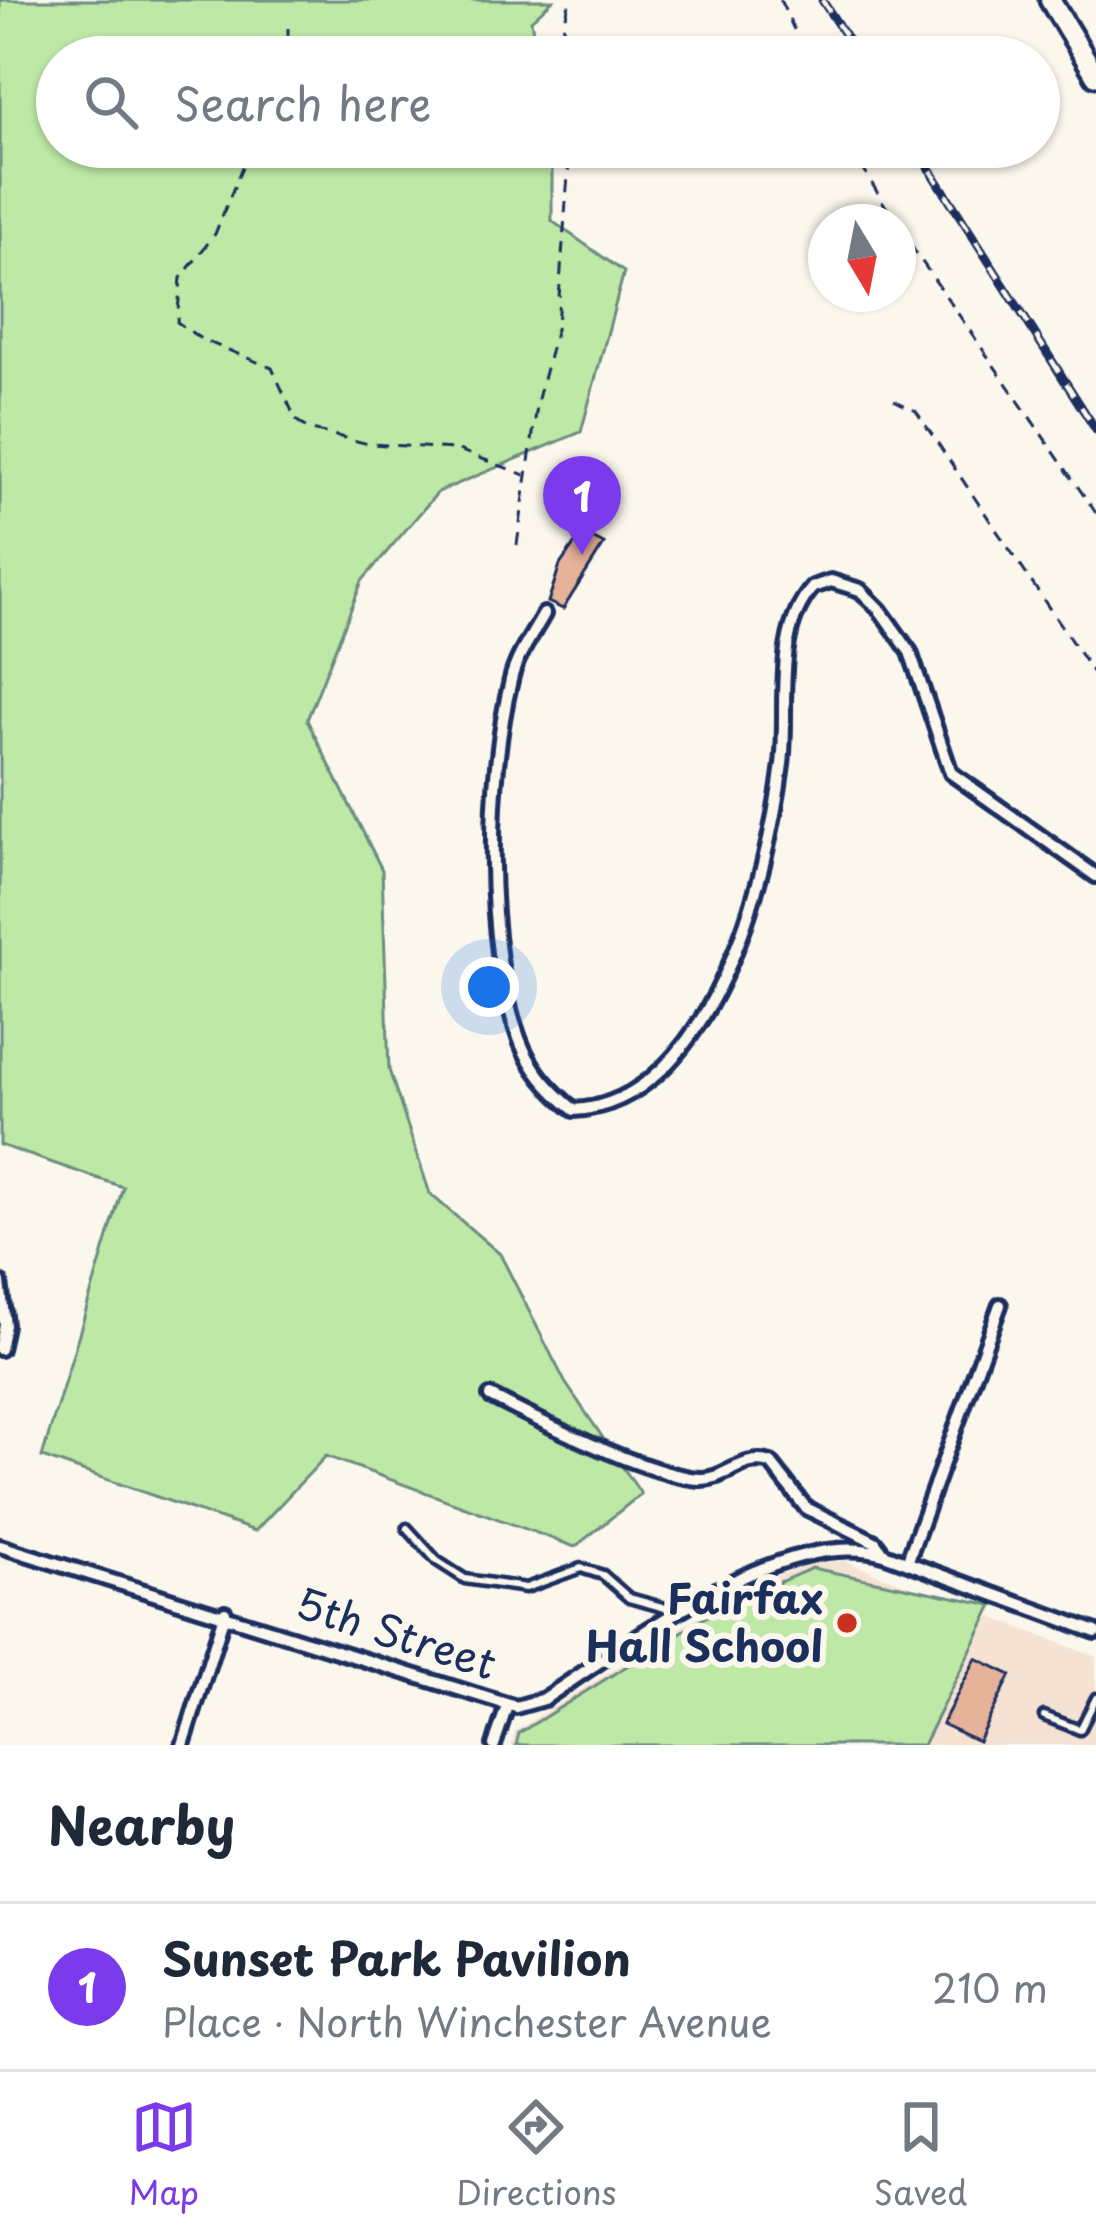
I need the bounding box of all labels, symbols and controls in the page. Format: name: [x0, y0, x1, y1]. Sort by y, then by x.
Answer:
search box: [36, 36, 1060, 168]
text: Search here: [174, 68, 431, 136]
icon: search: [78, 69, 144, 135]
north arrow: [808, 204, 916, 312]
pin: 1: [543, 456, 621, 555]
your location: [459, 957, 519, 1017]
place label: Fairfax Hall School: [586, 1565, 823, 1676]
street label: 5th Street: [289, 1570, 505, 1694]
marker: Fairfax Hall School: [834, 1610, 860, 1636]
text: Nearby: [48, 1785, 235, 1862]
text: Sunset Park Pavilion: [162, 1923, 631, 1991]
text: 1: [78, 1957, 96, 2016]
text: 210 m: [932, 1957, 1048, 2016]
text: Place · North Winchester Avenue: [162, 1991, 772, 2050]
tab: Map: [129, 2094, 199, 2216]
tab: Directions: [456, 2094, 617, 2216]
tab: Saved: [874, 2094, 967, 2216]

